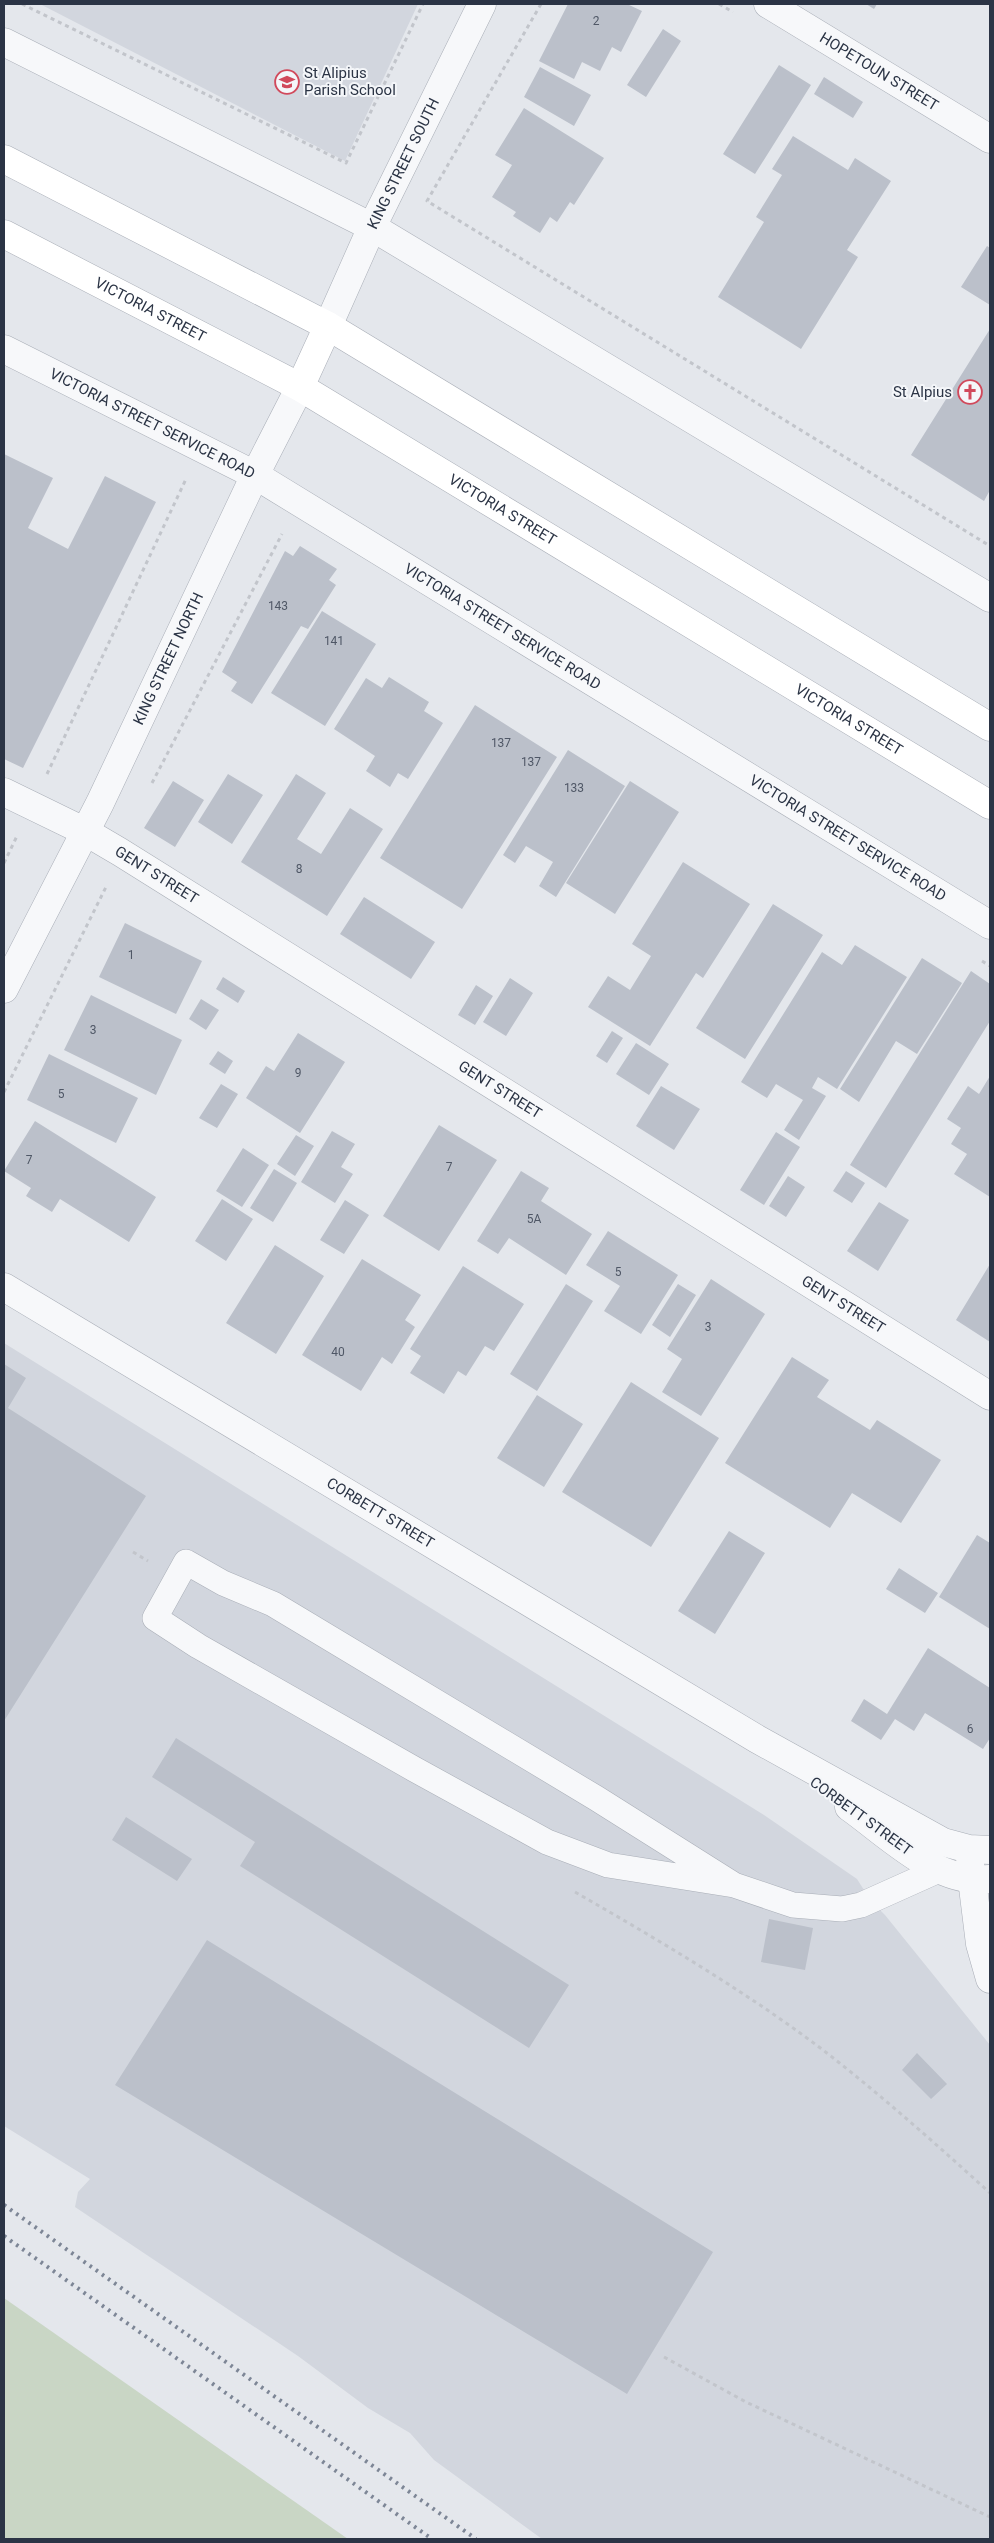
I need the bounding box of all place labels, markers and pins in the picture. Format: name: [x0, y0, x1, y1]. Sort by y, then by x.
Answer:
place label: St Alipius Parish School: [304, 64, 396, 99]
school or university icon: St Alipius Parish School: [274, 69, 300, 95]
church icon: St Alpius: [957, 379, 983, 405]
place label: St Alpius: [893, 383, 952, 401]

